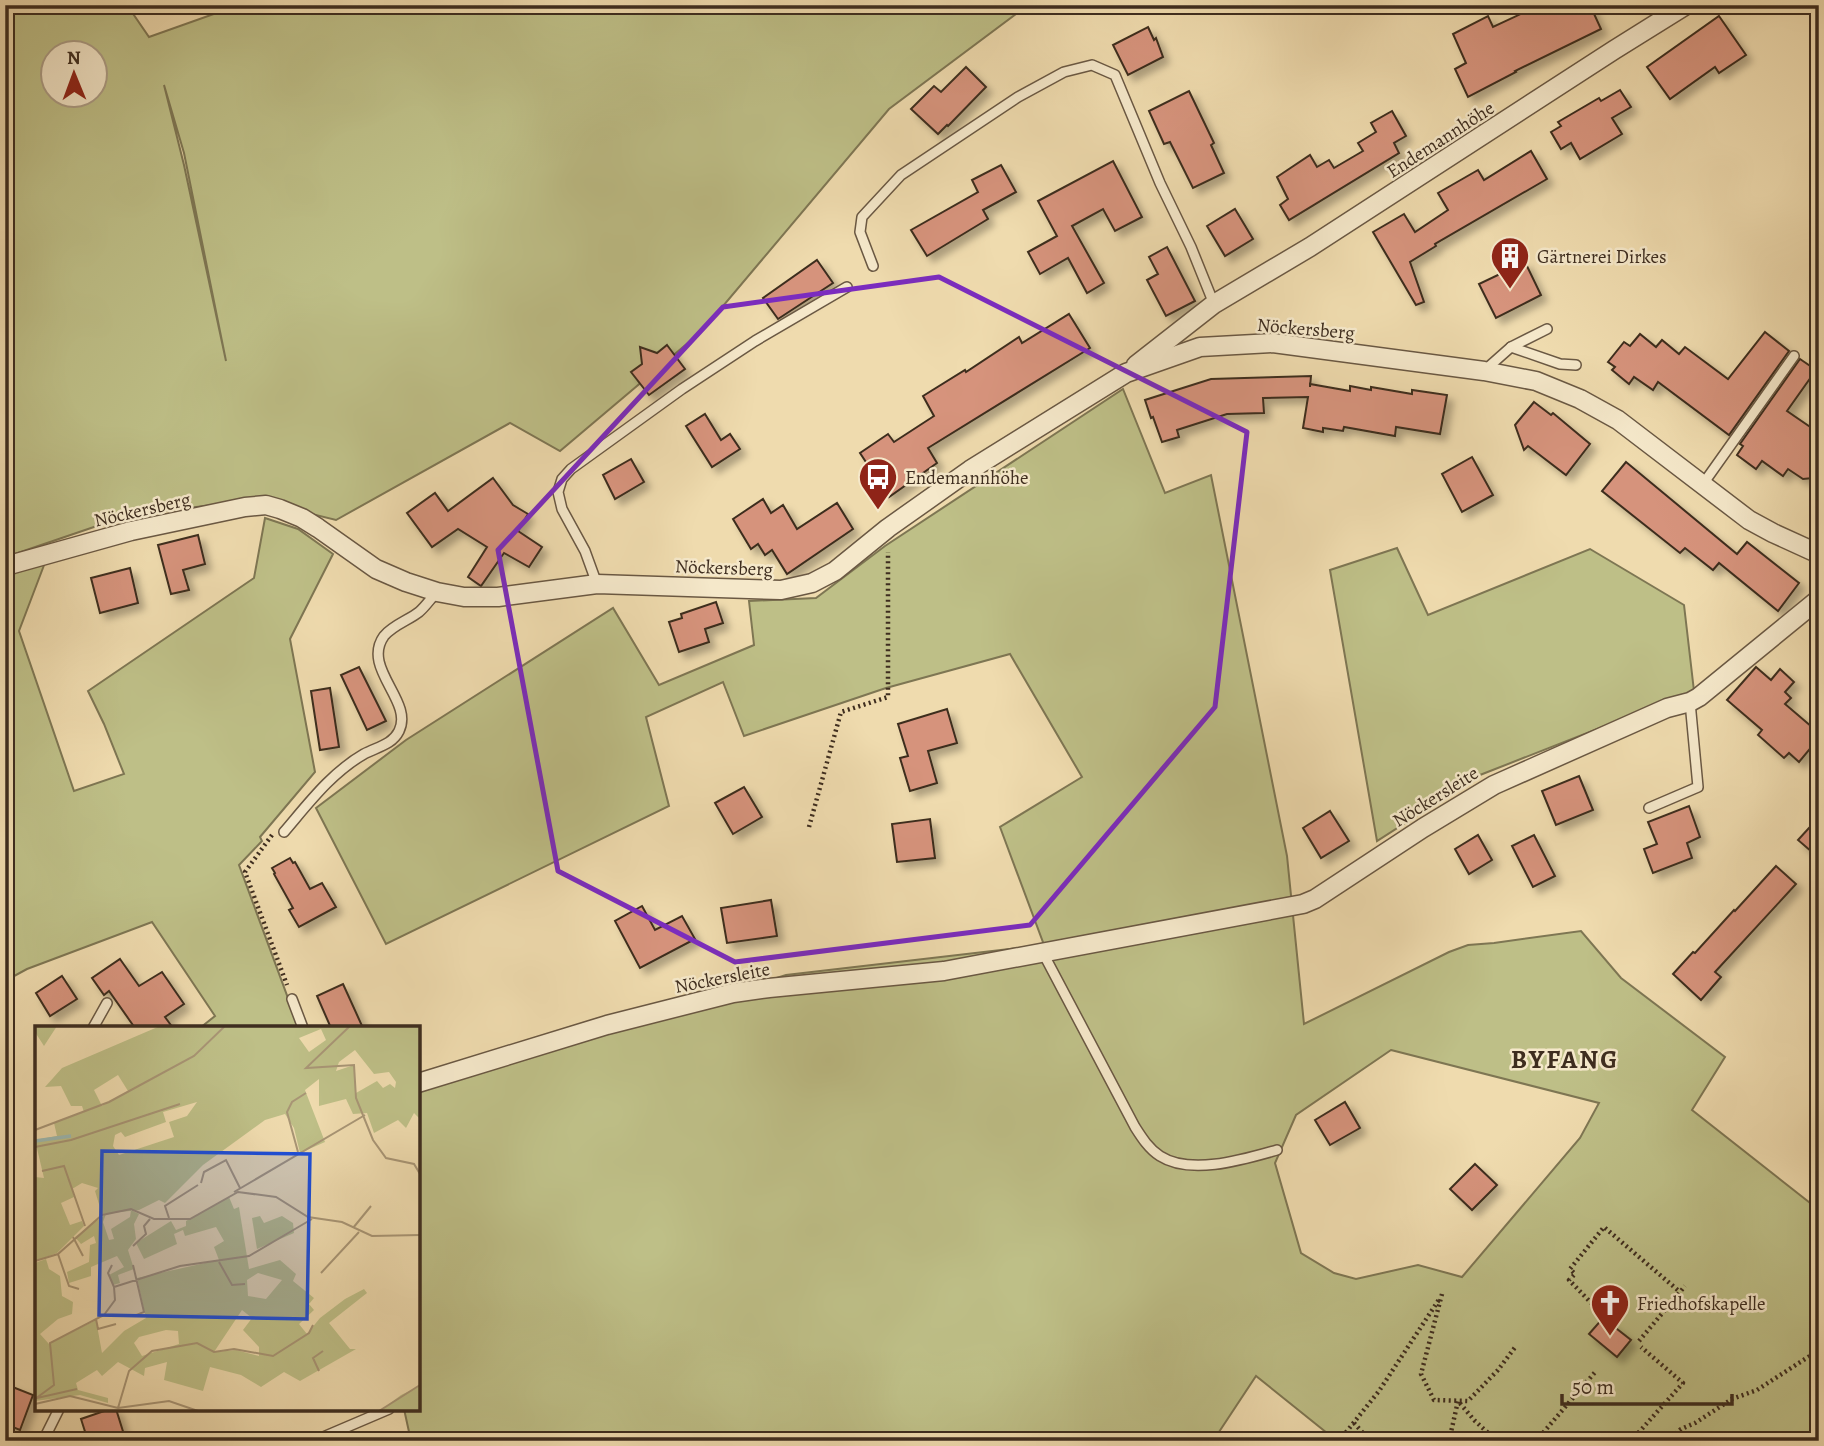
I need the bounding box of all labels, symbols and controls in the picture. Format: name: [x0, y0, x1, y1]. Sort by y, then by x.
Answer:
north arrow: [38, 38, 108, 108]
text: N: [67, 45, 81, 71]
street label: Endemannhöhe: [1382, 95, 1499, 184]
building icon: Gärtnerei Dirkes: [1489, 235, 1531, 290]
place label: Gärtnerei Dirkes: [1537, 244, 1667, 270]
street label: Nöckersberg: [1256, 312, 1356, 346]
bus stop icon: Endemannhöhe: [857, 456, 899, 511]
place label: Endemannhöhe: [905, 465, 1029, 491]
street label: Nöckersberg: [91, 486, 193, 534]
street label: Nöckersberg: [674, 553, 774, 583]
street label: Nöckersleite: [1388, 760, 1483, 833]
street label: Nöckersleite: [672, 956, 772, 1000]
inset map: [35, 1026, 420, 1411]
district label: BYFANG: [1511, 1042, 1619, 1077]
church icon: Friedhofskapelle: [1589, 1282, 1631, 1337]
place label: Friedhofskapelle: [1637, 1291, 1765, 1317]
scale bar: [1562, 1362, 1731, 1406]
text: 50 m: [1572, 1373, 1614, 1401]

